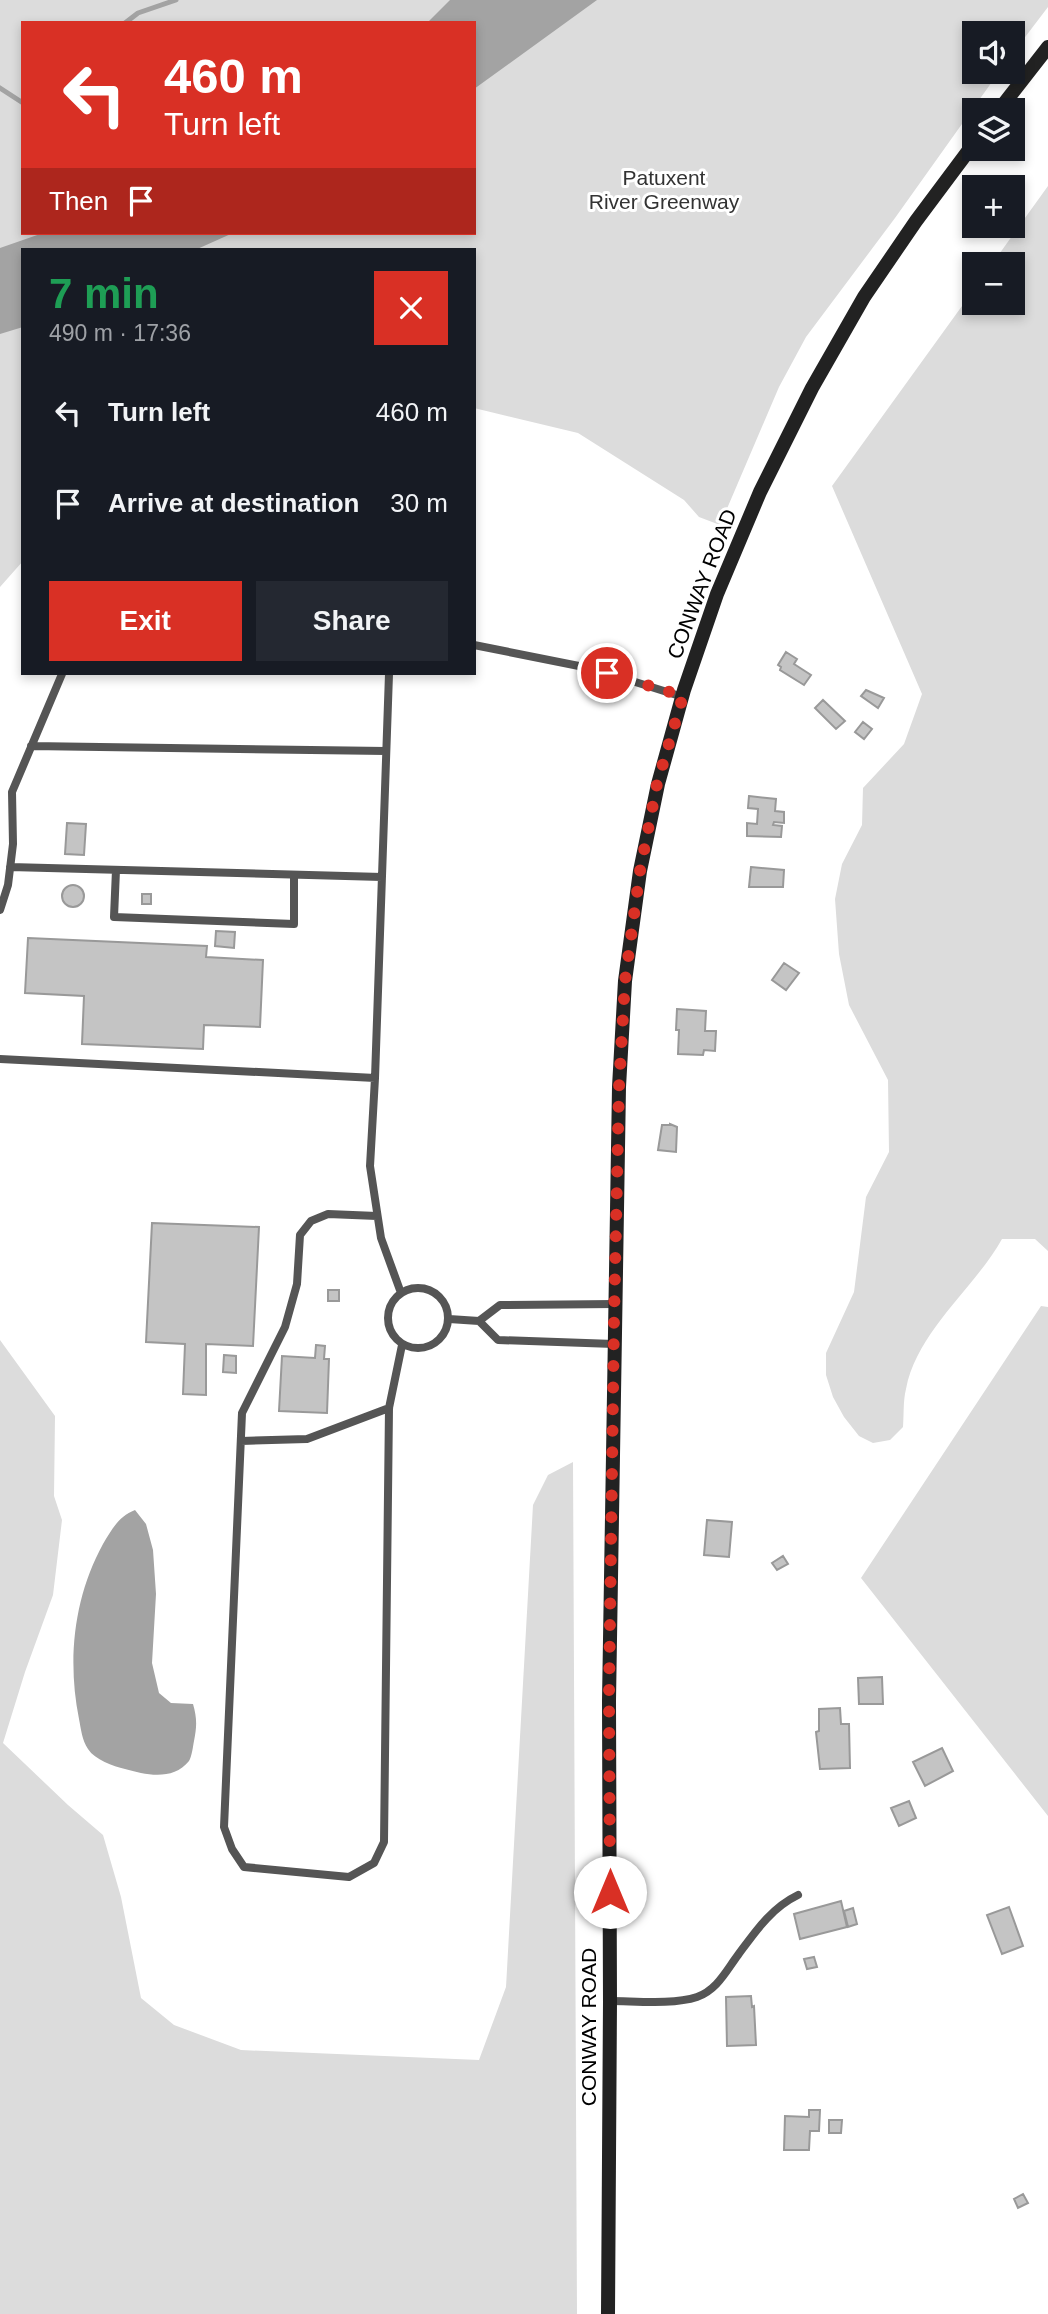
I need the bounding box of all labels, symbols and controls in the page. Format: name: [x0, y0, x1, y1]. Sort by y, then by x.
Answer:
map controls: [962, 21, 1025, 315]
button: sound: [962, 21, 1025, 84]
icon: left: [49, 49, 140, 140]
text: 460 m: [164, 49, 303, 103]
button: layers: [962, 98, 1025, 161]
text: Turn left: [164, 106, 280, 142]
park label: Patuxent River Greenway: [589, 166, 740, 213]
button: +: [962, 175, 1025, 238]
icon: arrive: [122, 182, 160, 220]
text: Then: [49, 186, 108, 216]
button: −: [962, 252, 1025, 315]
text: 7 min: [49, 270, 159, 317]
button: close: [374, 271, 448, 345]
text: 490 m · 17:36: [49, 320, 191, 346]
icon: left: [49, 394, 87, 432]
text: Turn left: [108, 397, 210, 427]
text: 460 m: [376, 397, 448, 427]
icon: arrive: [49, 485, 87, 523]
text: Arrive at destination: [108, 488, 359, 518]
text: 30 m: [390, 488, 448, 518]
street label: CONWAY ROAD: [662, 506, 741, 662]
button: Exit: [49, 581, 242, 661]
button: Share: [256, 581, 448, 661]
pin: [577, 643, 637, 703]
icon: arrive: [588, 654, 626, 692]
position arrow: [573, 1855, 647, 1929]
street label: CONWAY ROAD: [577, 1948, 600, 2106]

